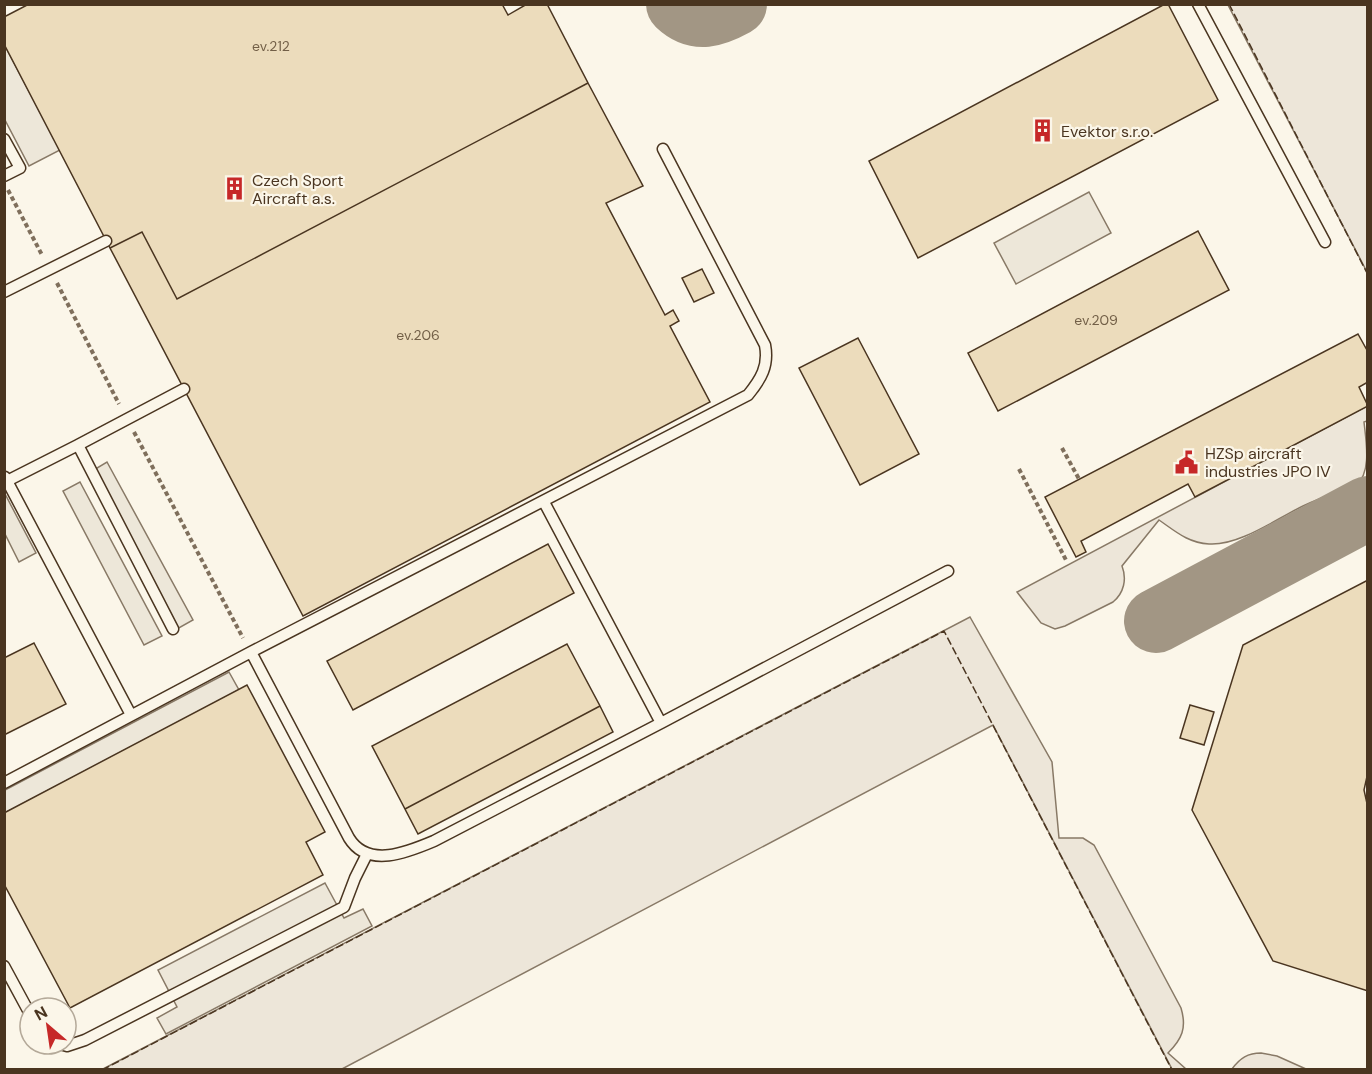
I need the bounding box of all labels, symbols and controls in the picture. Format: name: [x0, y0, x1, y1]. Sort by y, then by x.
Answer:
house number: ev.212: [252, 37, 290, 55]
building icon: Evektor s.r.o.: [1030, 118, 1056, 144]
place label: Evektor s.r.o.: [1061, 121, 1153, 142]
place label: Czech Sport Aircraft a.s.: [252, 170, 343, 209]
building icon: Czech Sport Aircraft a.s.: [221, 176, 247, 202]
house number: ev.209: [1074, 311, 1118, 329]
house number: ev.206: [396, 326, 440, 344]
place label: HZSp aircraft industries JPO IV: [1205, 443, 1331, 482]
public building icon: HZSp aircraft industries JPO IV: [1174, 449, 1200, 475]
north arrow: [18, 996, 78, 1056]
text: N: [31, 1001, 51, 1025]

